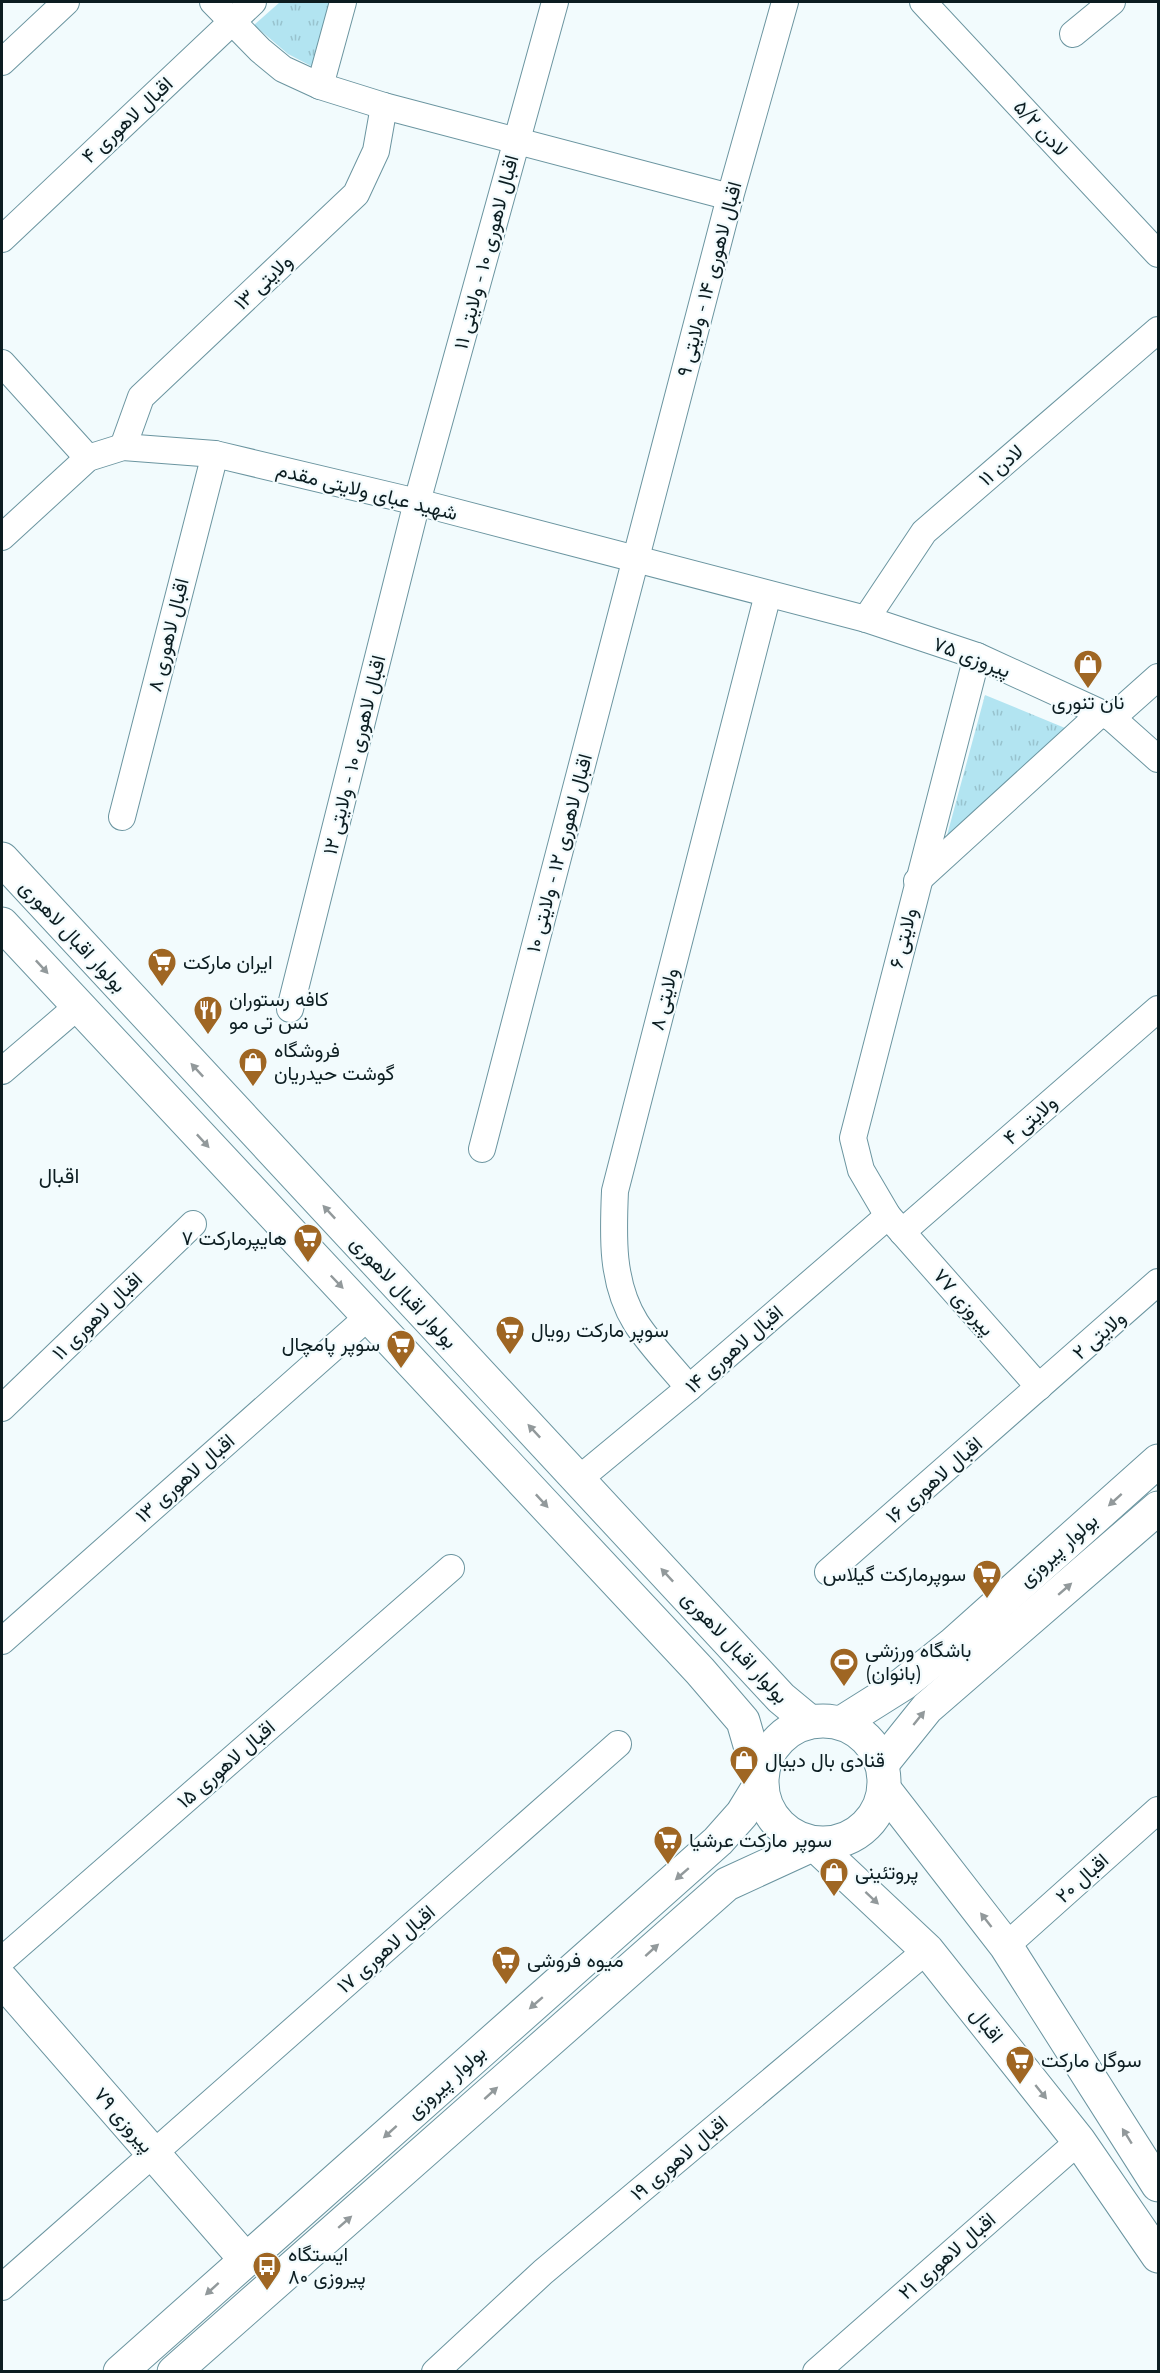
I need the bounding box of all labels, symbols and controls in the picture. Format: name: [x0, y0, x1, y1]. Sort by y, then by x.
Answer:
street label: اقبال لاهوری ۴: [76, 72, 178, 169]
street label: لادن ۵/۲: [1009, 95, 1073, 161]
street label: اقبال لاهوری ۱۰ - ولایتی ۱۱: [449, 152, 524, 352]
street label: اقبال لاهوری ۱۴ - ولایتی ۹: [671, 179, 748, 380]
street label: ولایتی ۱۳: [229, 249, 298, 316]
street label: لادن ۱۱: [974, 439, 1028, 491]
street label: شهید عبای ولایتی مقدم: [274, 457, 460, 526]
street label: اقبال لاهوری ۸: [142, 576, 195, 694]
street label: پیروزی ۷۵: [929, 631, 1014, 685]
shop icon: نان تنوری: [1072, 648, 1104, 690]
street label: اقبال لاهوری ۱۰ - ولایتی ۱۲: [318, 653, 391, 858]
place label: نان تنوری: [1052, 690, 1124, 715]
street label: اقبال لاهوری ۱۲ - ولایتی ۱۰: [521, 751, 598, 955]
street label: بولوار اقبال لاهوری: [14, 875, 131, 998]
street label: ولایتی ۶: [884, 905, 923, 971]
supermarket icon: ایران مارکت: [146, 946, 178, 988]
place label: ایران مارکت: [183, 950, 273, 975]
one-way arrow: [34, 959, 48, 973]
street label: ولایتی ۸: [645, 965, 684, 1033]
place label: كافه رستوران نس تى مو: [229, 987, 329, 1035]
restaurant icon: كافه رستوران نس تى مو: [192, 994, 224, 1036]
place label: فروشگاه گوشت حیدریان: [274, 1038, 395, 1086]
shop icon: فروشگاه گوشت حیدریان: [237, 1046, 269, 1088]
one-way arrow: [190, 1063, 204, 1077]
street label: ولایتی ۴: [998, 1090, 1062, 1151]
one-way arrow: [196, 1133, 210, 1148]
district label: اقبال: [39, 1163, 79, 1188]
one-way arrow: [322, 1205, 336, 1220]
supermarket icon: هایپرمارکت ۷: [292, 1222, 324, 1264]
place label: هایپرمارکت ۷: [181, 1226, 287, 1252]
street label: بولوار اقبال لاهوری: [345, 1231, 462, 1354]
street label: پیروزی ۷۷: [927, 1264, 1000, 1342]
street label: اقبال لاهوری ۱۱: [47, 1267, 148, 1366]
one-way arrow: [329, 1275, 343, 1289]
street label: اقبال لاهوری ۱۴: [680, 1300, 788, 1399]
street label: ولایتی ۲: [1068, 1305, 1131, 1365]
supermarket icon: سوپر مارکت رویال: [494, 1314, 526, 1356]
place label: سوپر مارکت رویال: [531, 1318, 669, 1344]
supermarket icon: سوپر‌ پامچال: [385, 1328, 417, 1370]
place label: سوپر‌ پامچال: [282, 1332, 380, 1358]
one-way arrow: [528, 1425, 542, 1439]
street label: اقبال لاهوری ۱۳: [131, 1428, 240, 1528]
street label: اقبال لاهوری ۱۶: [881, 1432, 988, 1529]
one-way arrow: [535, 1493, 548, 1508]
one-way arrow: [1108, 1493, 1123, 1506]
street label: بولوار پیروزی: [1013, 1508, 1104, 1593]
supermarket icon: سوپرمارکت گیلاس: [971, 1558, 1003, 1600]
place label: سوپرمارکت گیلاس: [823, 1562, 966, 1588]
one-way arrow: [660, 1567, 674, 1582]
one-way arrow: [1057, 1583, 1072, 1596]
street label: بولوار اقبال لاهوری: [676, 1586, 793, 1709]
place label: باشگاه ورزشی (بانوان): [865, 1638, 971, 1686]
sports icon: باشگاه ورزشی (بانوان): [828, 1646, 860, 1688]
one-way arrow: [912, 1711, 925, 1726]
street label: اقبال لاهوری ۱۵: [172, 1715, 281, 1814]
shop icon: قنادی بال دیبال: [728, 1744, 760, 1786]
place label: قنادی بال دیبال: [765, 1748, 885, 1772]
supermarket icon: سوپر مارکت عرشیا: [652, 1824, 684, 1866]
place label: سوپر مارکت عرشیا: [689, 1828, 832, 1854]
street label: اقبال ۲۰: [1051, 1848, 1113, 1908]
shop icon: پروتئینی: [818, 1856, 850, 1898]
place label: پروتئینی: [855, 1860, 919, 1886]
one-way arrow: [675, 1867, 690, 1880]
one-way arrow: [864, 1891, 879, 1905]
street label: اقبال لاهوری ۱۷: [332, 1900, 441, 1999]
one-way arrow: [979, 1912, 992, 1928]
supermarket icon: میوه فروشی: [490, 1944, 522, 1986]
one-way arrow: [644, 1944, 659, 1957]
place label: میوه فروشی: [527, 1948, 624, 1973]
one-way arrow: [529, 1996, 544, 2009]
street label: اقبال: [965, 2002, 1009, 2048]
street label: بولوار پیروزی: [401, 2040, 492, 2125]
supermarket icon: سوگل مارکت: [1004, 2044, 1036, 2086]
place label: سوگل مارکت: [1041, 2048, 1142, 2073]
street label: پیروزی ۷۹: [88, 2082, 159, 2159]
one-way arrow: [1034, 2085, 1046, 2100]
one-way arrow: [483, 2086, 498, 2100]
street label: اقبال لاهوری ۱۹: [625, 2110, 733, 2206]
one-way arrow: [383, 2125, 398, 2138]
one-way arrow: [1122, 2128, 1133, 2144]
street label: اقبال لاهوری ۲۱: [894, 2207, 1001, 2305]
one-way arrow: [337, 2215, 352, 2229]
place label: ایستگاه پیروزی ۸۰: [288, 2242, 366, 2291]
bus stop icon: ایستگاه پیروزی ۸۰: [251, 2250, 283, 2292]
one-way arrow: [205, 2282, 220, 2296]

